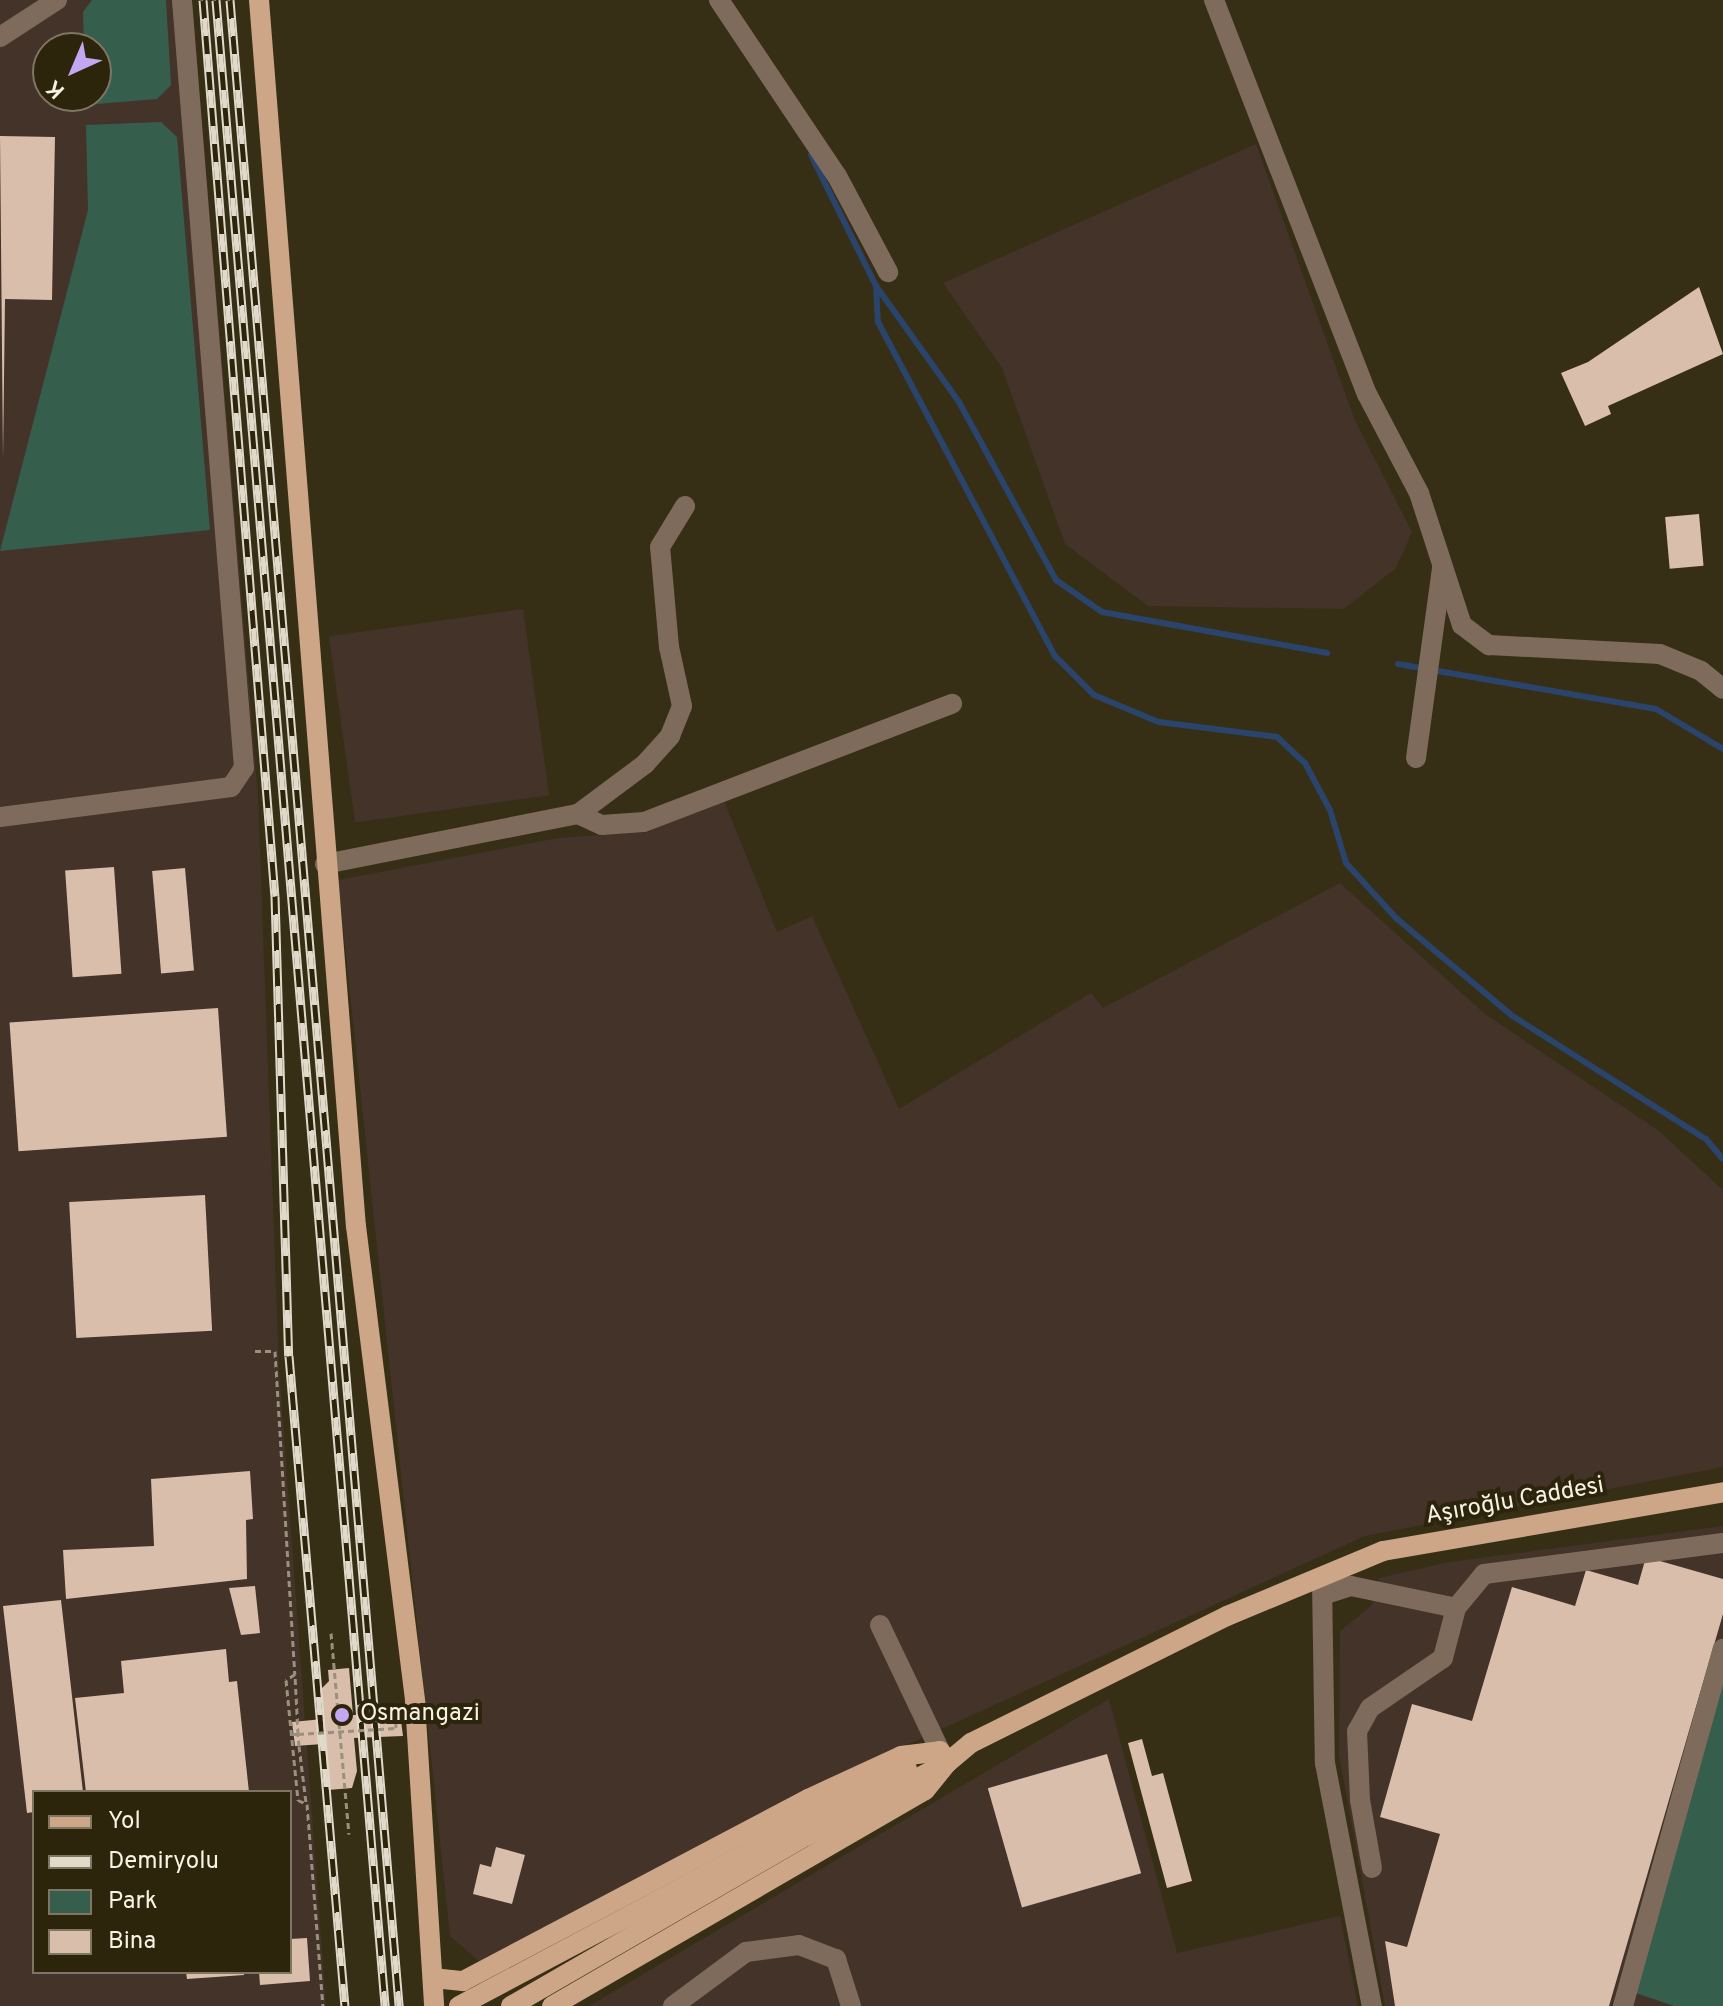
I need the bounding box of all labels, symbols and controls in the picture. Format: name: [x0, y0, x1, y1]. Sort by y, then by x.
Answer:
north arrow: [32, 32, 112, 112]
text: K: [41, 73, 71, 103]
street label: Aşıroğlu Caddesi: [1424, 1472, 1606, 1532]
place label: Osmangazi: [360, 1701, 480, 1729]
marker: Osmangazi: [331, 1704, 353, 1726]
legend: [32, 1790, 292, 1974]
text: Yol: [108, 1807, 141, 1837]
text: Demiryolu: [108, 1847, 219, 1877]
text: Park: [108, 1887, 158, 1917]
text: Bina: [108, 1927, 156, 1957]

